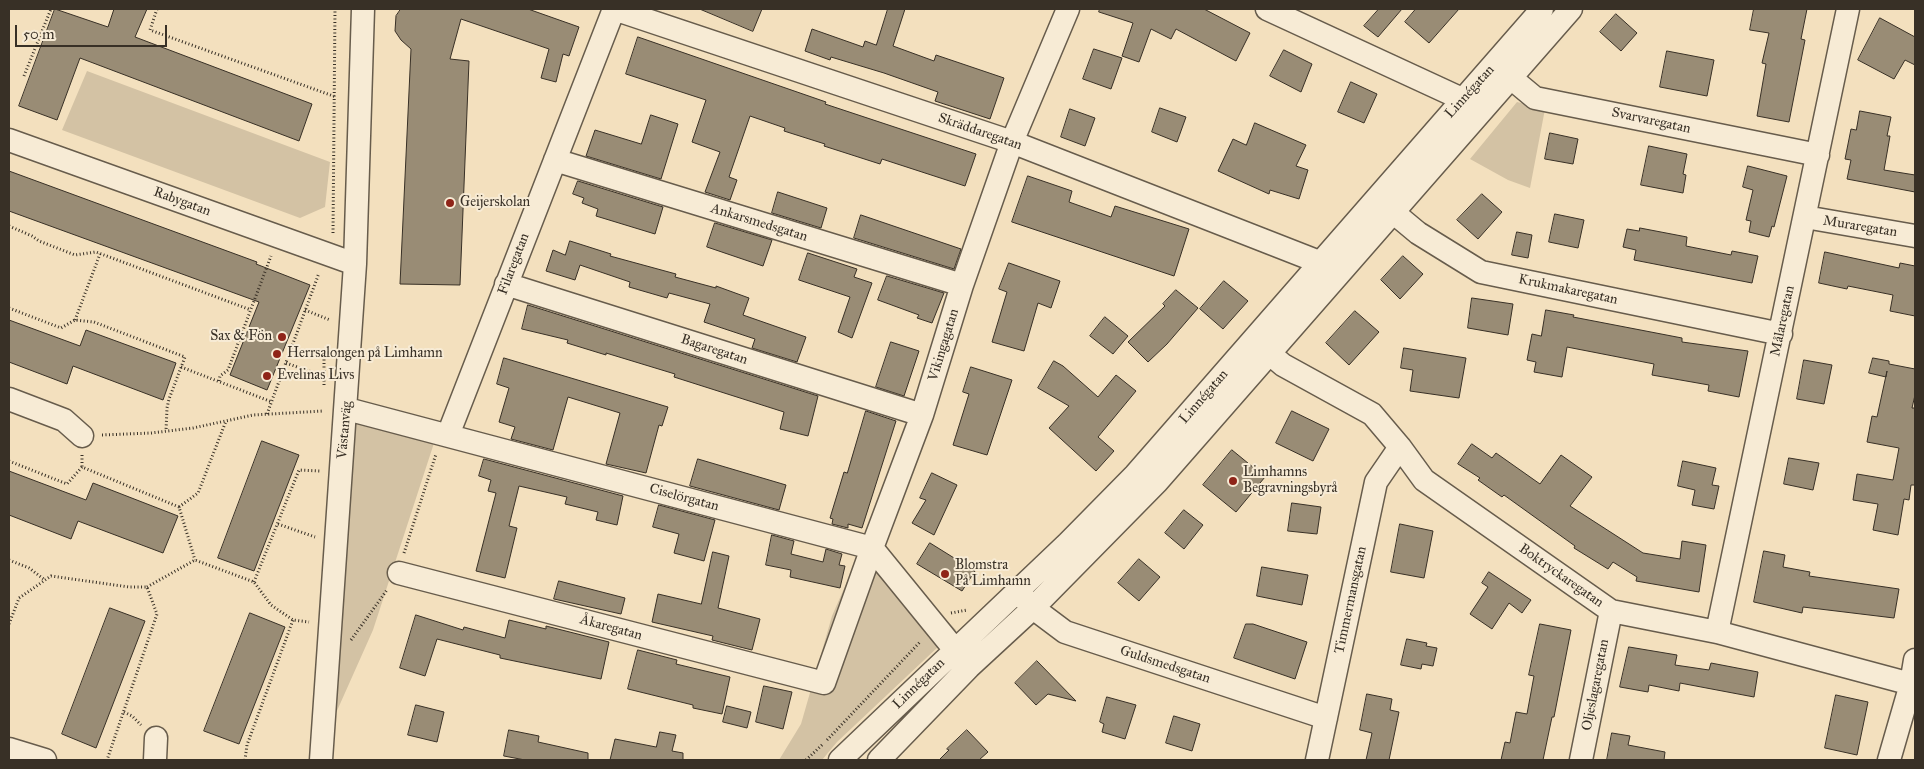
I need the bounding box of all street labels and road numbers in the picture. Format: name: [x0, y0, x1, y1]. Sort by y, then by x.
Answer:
street label: Linnégatan: [1442, 62, 1498, 122]
street label: Svarvaregatan: [1610, 104, 1692, 138]
street label: Skräddaregatan: [936, 110, 1024, 154]
street label: Rabygatan: [151, 184, 213, 220]
street label: Ankarsmedsgatan: [709, 200, 809, 246]
street label: Muraregatan: [1822, 213, 1898, 241]
street label: Filaregatan: [495, 231, 533, 297]
street label: Krukmakaregatan: [1517, 271, 1619, 309]
street label: Målaregatan: [1767, 284, 1799, 358]
street label: Vikingagatan: [925, 307, 963, 383]
street label: Bagaregatan: [678, 331, 750, 369]
street label: Linnégatan: [1176, 367, 1232, 427]
street label: Västanväg: [334, 400, 356, 460]
street label: Ciselörgatan: [647, 481, 721, 515]
street label: Boktryckaregatan: [1515, 541, 1607, 611]
street label: Timmermansgatan: [1331, 545, 1371, 655]
street label: Åkaregatan: [578, 612, 644, 644]
street label: Oljeslagaregatan: [1579, 638, 1613, 732]
street label: Guldsmedsgatan: [1118, 642, 1212, 688]
street label: Linnégatan: [889, 655, 949, 713]

